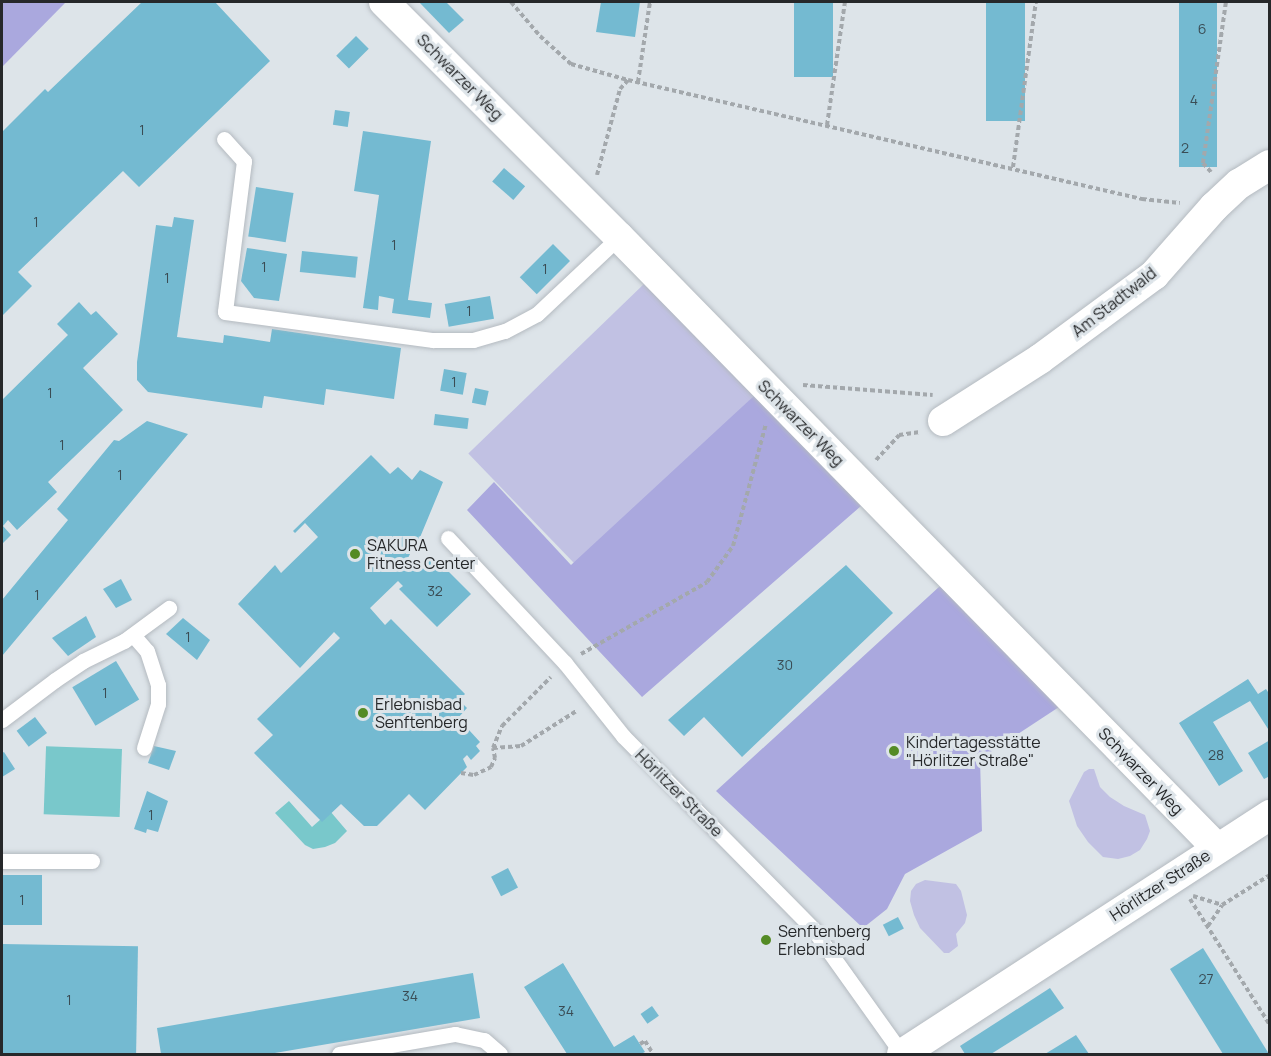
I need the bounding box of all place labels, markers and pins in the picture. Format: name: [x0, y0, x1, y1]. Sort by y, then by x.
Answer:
place label: SAKURA Fitness Center: [367, 535, 475, 573]
marker: SAKURA Fitness Center: [348, 547, 362, 561]
place label: Erlebnisbad Senftenberg: [375, 694, 468, 732]
marker: Erlebnisbad Senftenberg: [356, 706, 370, 720]
place label: Kindertagesstätte "Hörlitzer Straße": [906, 732, 1041, 770]
marker: Kindertagesstätte "Hörlitzer Straße": [887, 744, 901, 758]
place label: Senftenberg Erlebnisbad: [778, 921, 871, 959]
marker: Senftenberg Erlebnisbad: [759, 933, 773, 947]

